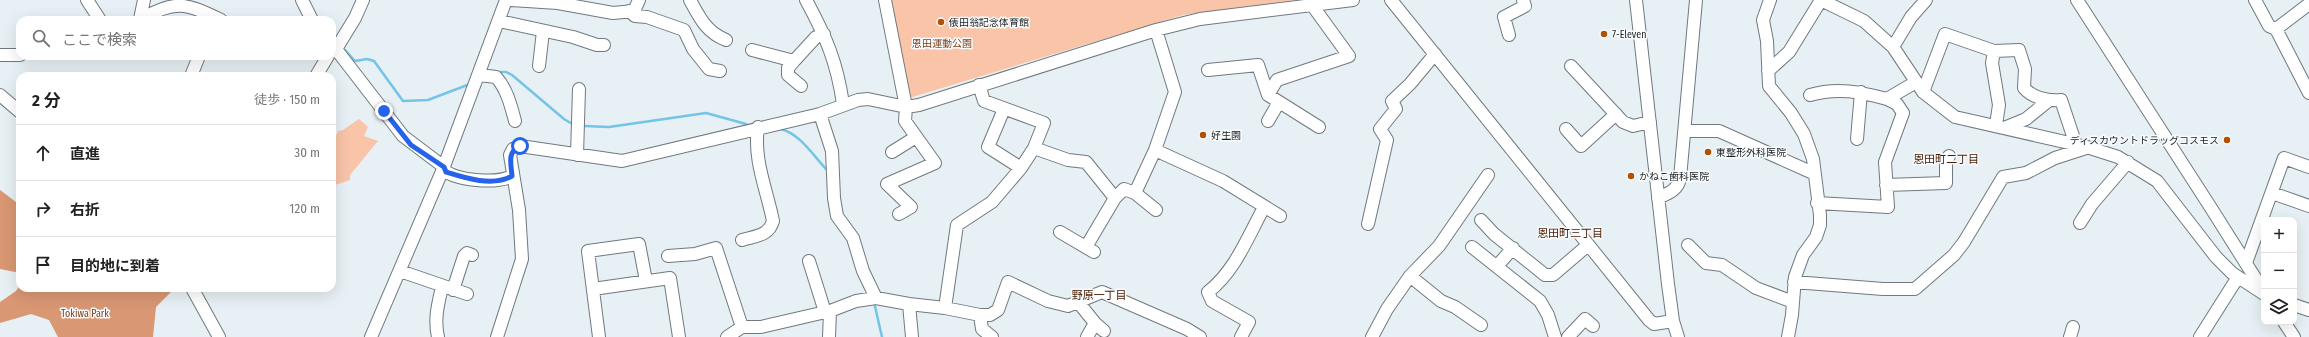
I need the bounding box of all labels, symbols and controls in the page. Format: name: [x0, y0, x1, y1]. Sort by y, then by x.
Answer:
search box: [16, 16, 336, 60]
marker: 俵田翁記念体育館: [936, 17, 946, 27]
place label: 俵田翁記念体育館: [948, 17, 1029, 29]
icon: search: [30, 27, 52, 49]
marker: 7-Eleven: [1599, 29, 1609, 39]
place label: 7-Eleven: [1612, 29, 1646, 41]
text: ここで検索: [62, 31, 137, 49]
park label: 恩田運動公園: [912, 38, 972, 50]
text: 2 分: [32, 90, 60, 111]
text: 徒歩 · 150 m: [254, 92, 320, 107]
route end: [375, 102, 393, 120]
marker: 好生園: [1198, 130, 1208, 140]
place label: 好生園: [1211, 130, 1241, 142]
place label: ディスカウントドラッグコスモス: [2070, 135, 2219, 147]
marker: ディスカウントドラッグコスモス: [2222, 135, 2232, 145]
route start: [511, 137, 529, 155]
icon: ahead: [32, 142, 54, 164]
text: 直進: [70, 145, 100, 163]
text: 30 m: [294, 145, 320, 160]
marker: 東整形外科医院: [1703, 147, 1713, 157]
place label: 東整形外科医院: [1716, 147, 1786, 159]
district label: 恩田町二丁目: [1913, 153, 1979, 166]
marker: かねこ歯科医院: [1626, 171, 1636, 181]
place label: かねこ歯科医院: [1639, 171, 1709, 183]
icon: right: [32, 198, 54, 220]
text: 右折: [70, 201, 100, 219]
text: 120 m: [289, 201, 320, 216]
map controls: [2261, 217, 2297, 325]
button: +: [2261, 217, 2297, 253]
district label: 恩田町三丁目: [1537, 227, 1603, 240]
button: −: [2261, 253, 2297, 289]
icon: arrive: [32, 254, 54, 276]
text: 目的地に到着: [70, 257, 160, 275]
district label: 野原一丁目: [1072, 289, 1127, 302]
button: layers: [2261, 289, 2297, 325]
park label: Tokiwa Park: [61, 308, 109, 320]

